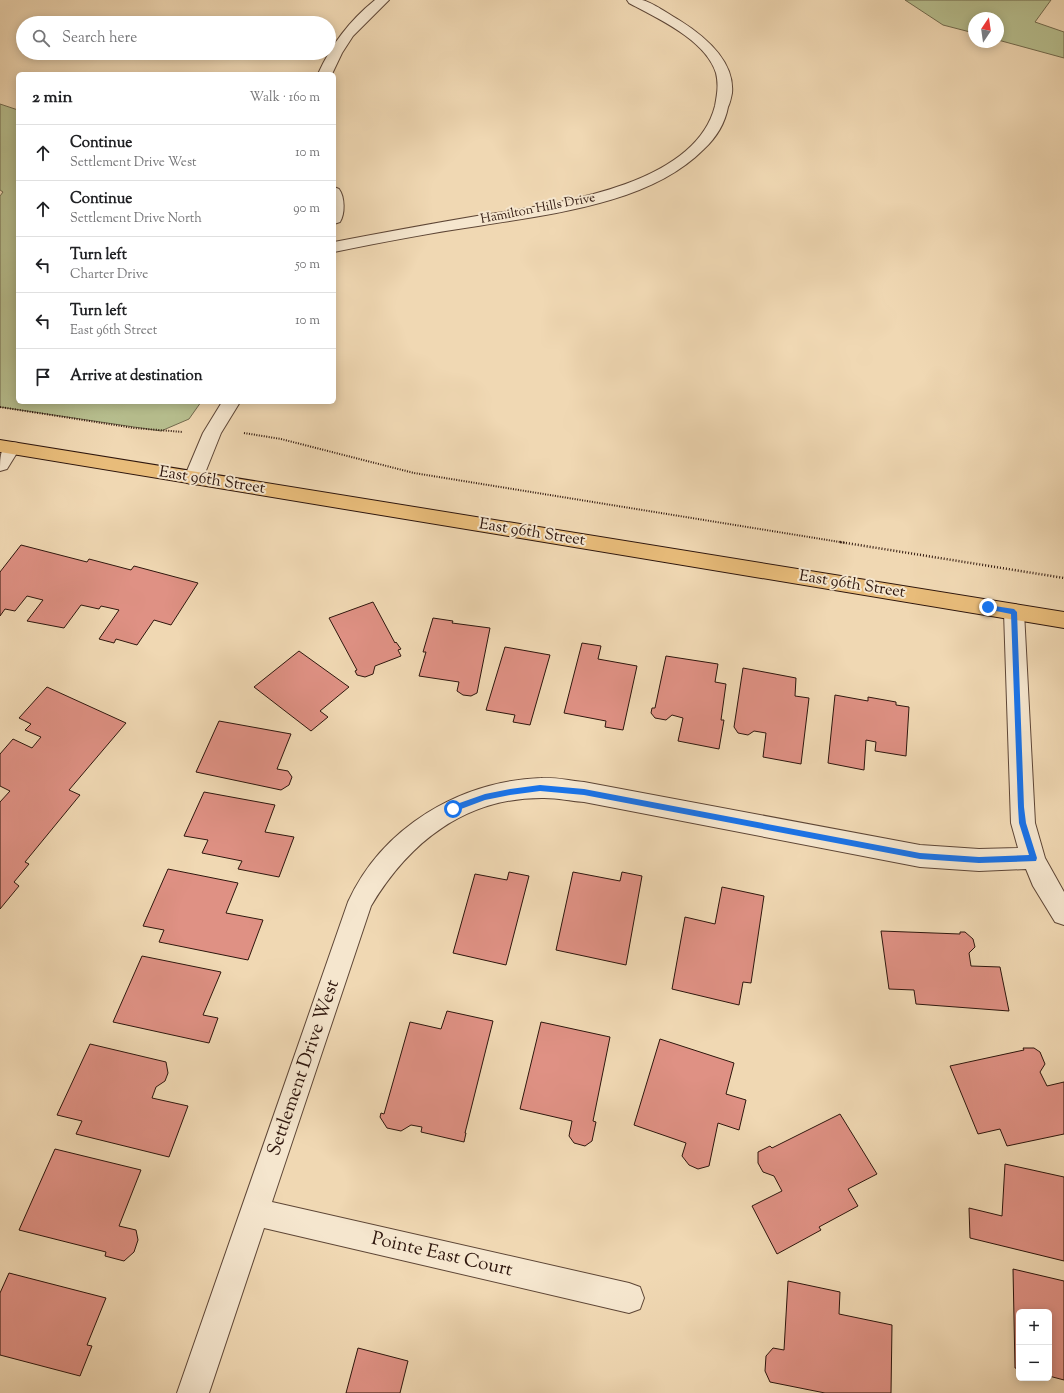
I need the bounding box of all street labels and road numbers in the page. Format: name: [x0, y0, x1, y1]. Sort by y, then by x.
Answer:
street label: Hamilton Hills Drive: [479, 189, 597, 229]
street label: East 96th Street: [157, 461, 267, 501]
street label: East 96th Street: [477, 513, 587, 553]
street label: East 96th Street: [797, 565, 907, 605]
street label: Settlement Drive West: [261, 976, 347, 1160]
street label: Pointe East Court: [369, 1226, 516, 1284]

